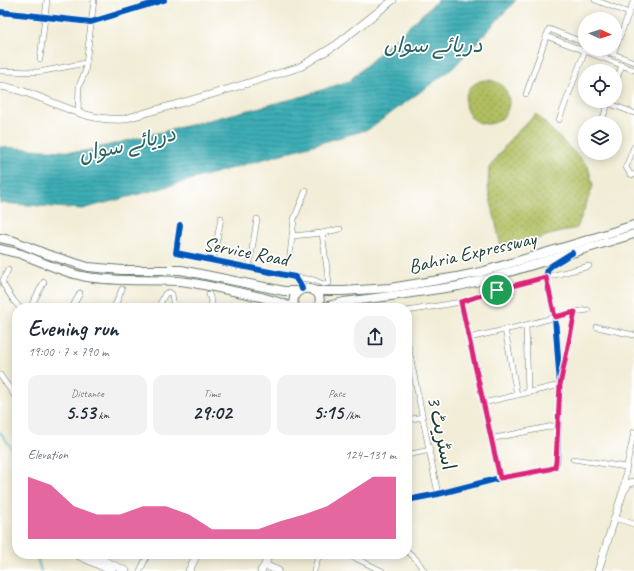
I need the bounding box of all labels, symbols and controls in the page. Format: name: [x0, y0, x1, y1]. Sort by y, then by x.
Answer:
north arrow: [578, 12, 622, 56]
map controls: [578, 12, 622, 160]
water label: دریائے سواں: [383, 32, 483, 59]
button: locate: [578, 64, 622, 108]
button: layers: [578, 116, 622, 160]
water label: دریائے سواں: [76, 120, 178, 169]
street label: Bahria Expressway: [406, 225, 540, 279]
street label: Service Road: [201, 231, 293, 273]
pin: [480, 273, 514, 307]
icon: arrive: [486, 279, 508, 301]
text: Evening run: [28, 315, 118, 343]
button: share: [354, 316, 396, 358]
text: 19:00 · 7 × 790 m: [28, 344, 109, 360]
text: Distance: [71, 386, 104, 400]
text: Time: [204, 386, 220, 400]
text: Pace: [328, 386, 345, 400]
street label: اسٹریٹ 3: [422, 394, 462, 472]
text: 5.53: [65, 400, 96, 425]
text: 29:02: [192, 400, 232, 425]
text: 5:15: [313, 400, 343, 425]
text: km: [96, 408, 109, 422]
text: /km: [343, 408, 360, 422]
text: Elevation: [28, 447, 68, 463]
text: 124–131 m: [345, 447, 396, 463]

